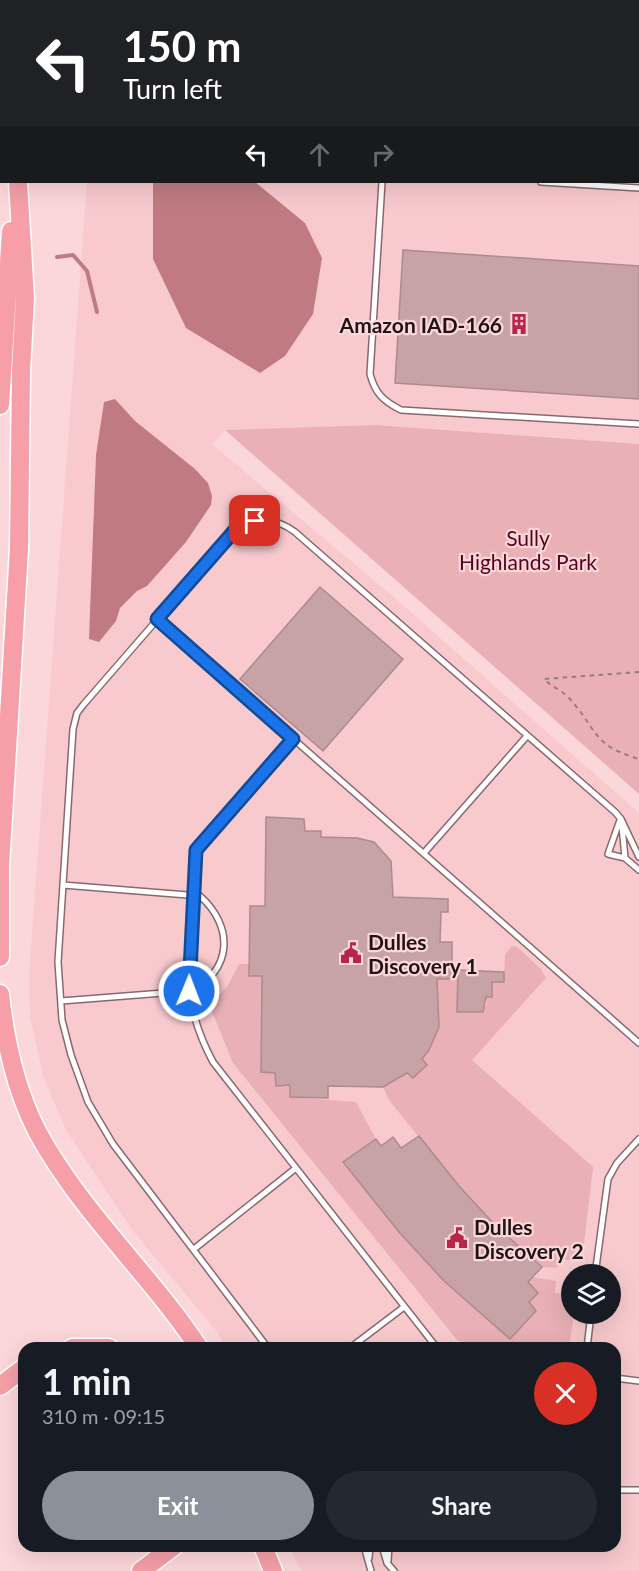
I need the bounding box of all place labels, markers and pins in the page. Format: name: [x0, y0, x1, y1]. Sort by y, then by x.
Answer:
place label: Amazon IAD-166: [339, 312, 502, 337]
building icon: Amazon IAD-166: [507, 312, 531, 336]
pin: [229, 495, 280, 546]
place label: Dulles Discovery 1: [368, 929, 478, 978]
public building icon: Dulles Discovery 1: [339, 941, 363, 965]
place label: Dulles Discovery 2: [474, 1214, 584, 1263]
public building icon: Dulles Discovery 2: [445, 1226, 469, 1250]

